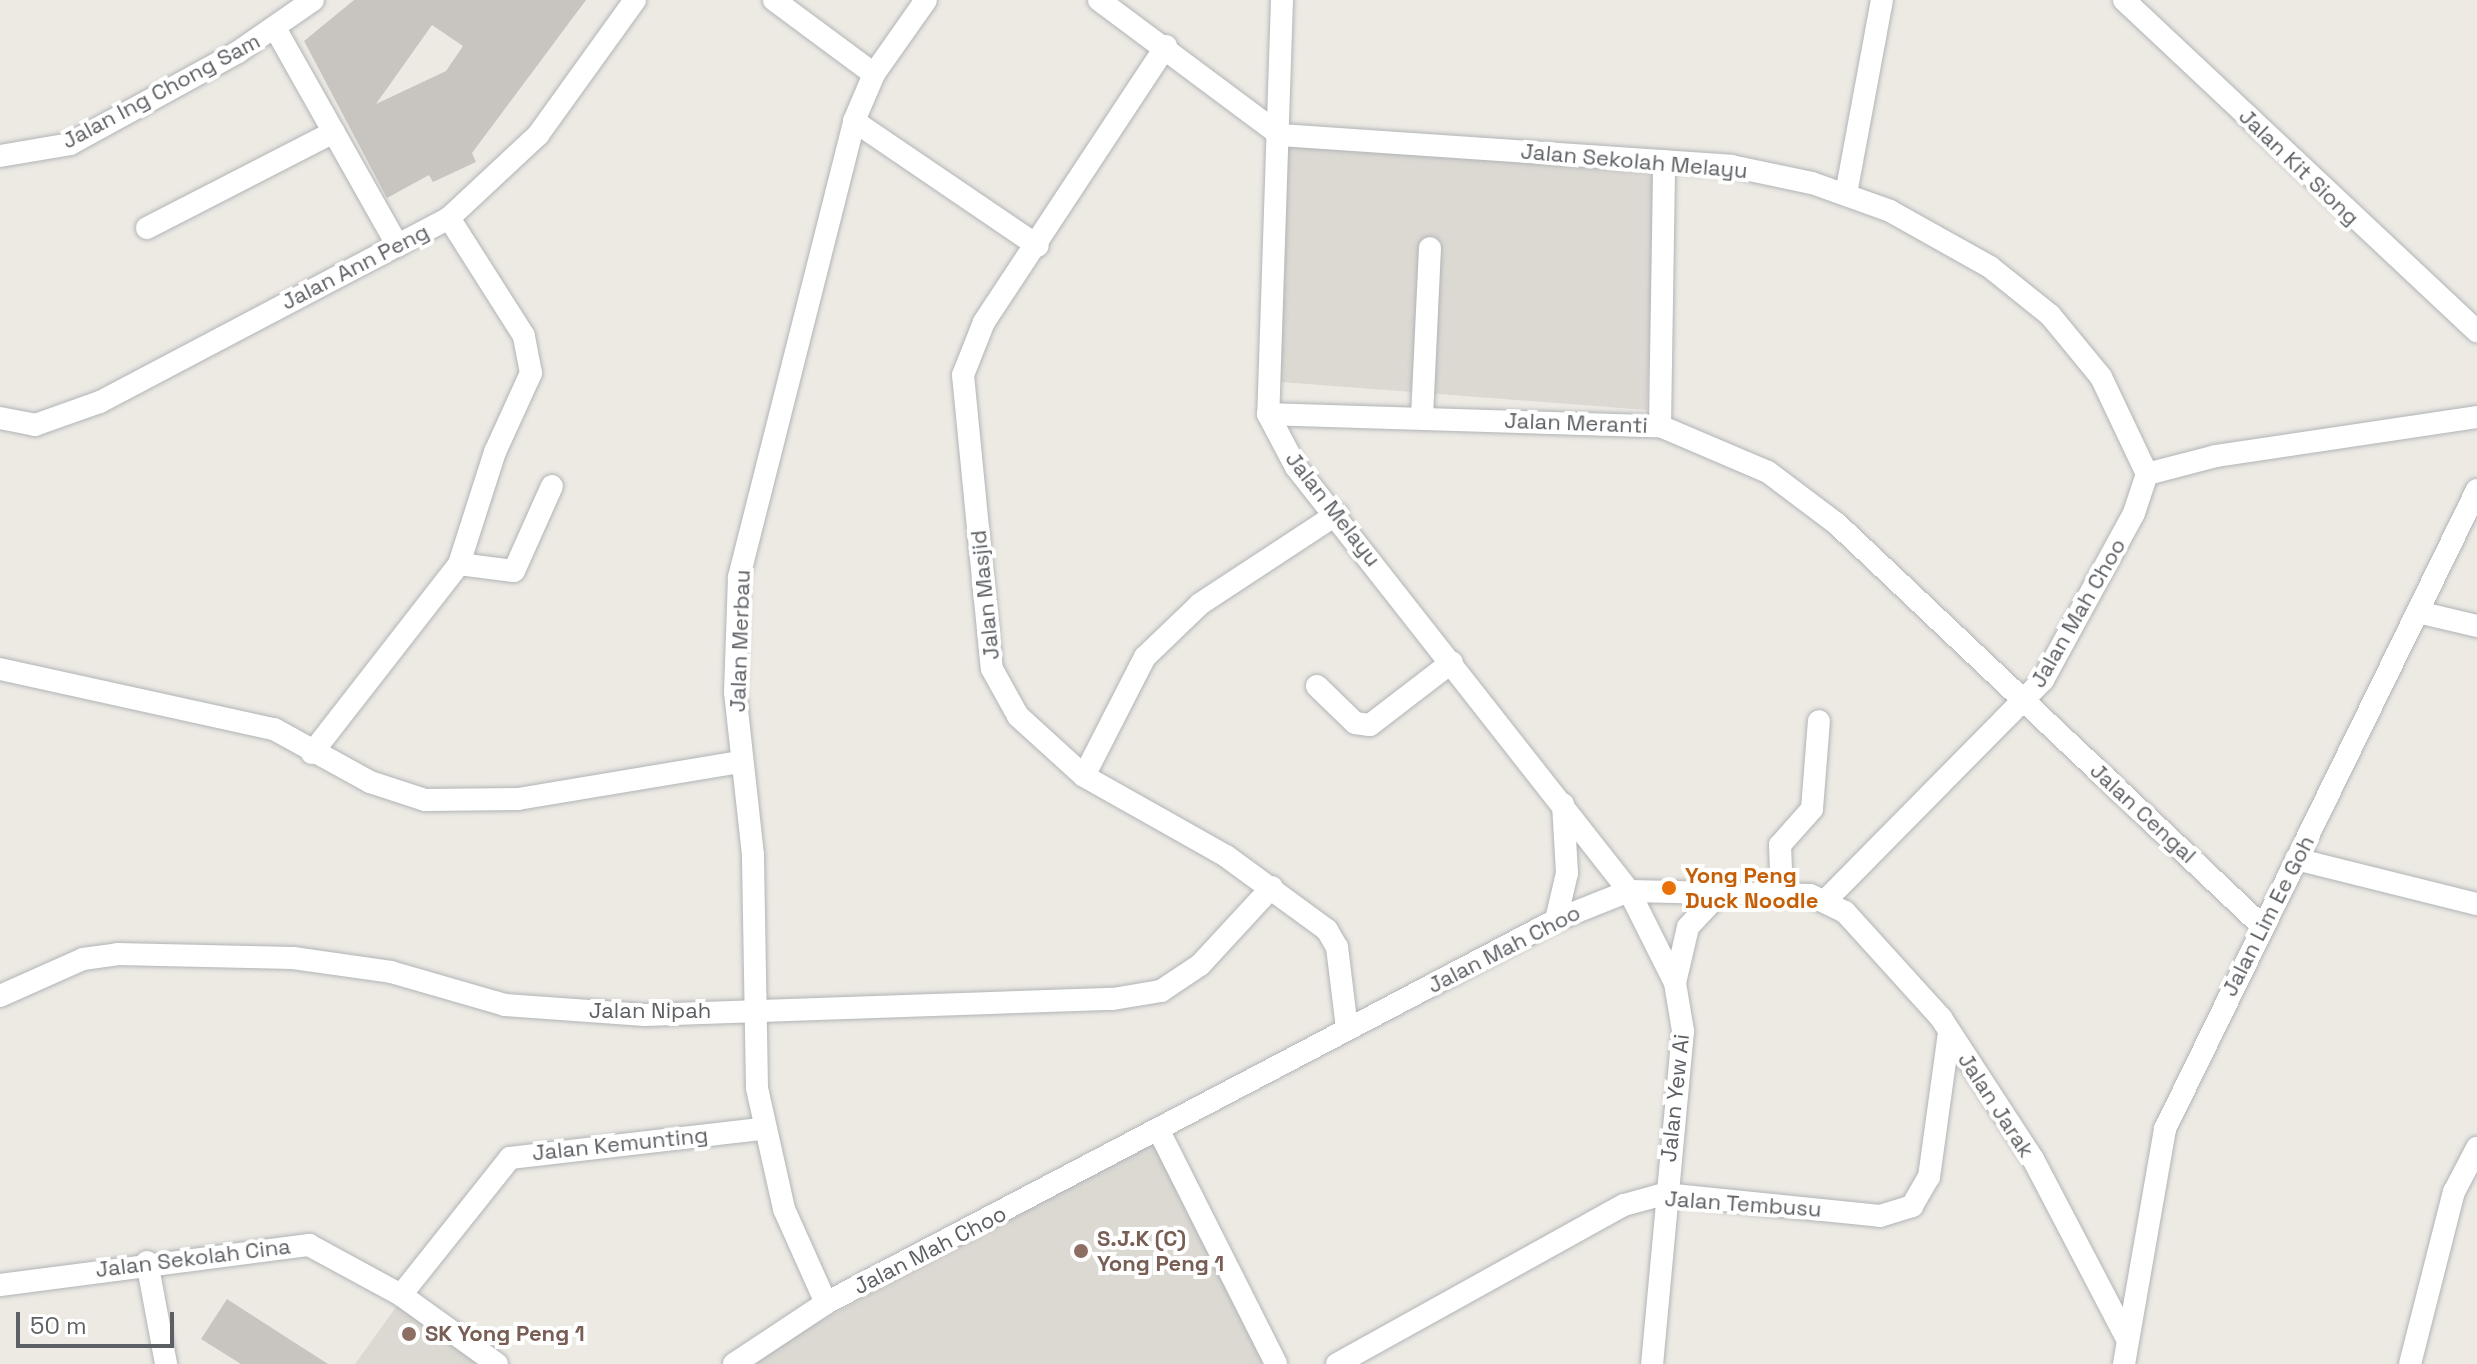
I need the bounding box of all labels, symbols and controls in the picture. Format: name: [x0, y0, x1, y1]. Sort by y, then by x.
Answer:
street label: Jalan Ing Chong Sam: [57, 28, 265, 154]
street label: Jalan Kit Siong: [2233, 103, 2365, 231]
street label: Jalan Sekolah Melayu: [1519, 138, 1749, 184]
street label: Jalan Ann Peng: [277, 218, 433, 316]
street label: Jalan Meranti: [1504, 407, 1648, 439]
street label: Jalan Melayu: [1280, 446, 1386, 572]
street label: Jalan Masjid: [965, 529, 1005, 661]
street label: Jalan Mah Choo: [2025, 534, 2131, 692]
street label: Jalan Merbau: [724, 569, 756, 713]
street label: Jalan Cengal: [2085, 757, 2201, 869]
street label: Jalan Lim Ee Goh: [2216, 831, 2320, 1001]
place label: Yong Peng Duck Noodle: [1685, 862, 1818, 914]
marker: Yong Peng Duck Noodle: [1660, 879, 1678, 897]
street label: Jalan Mah Choo: [1423, 899, 1585, 999]
street label: Jalan Nipah: [589, 998, 711, 1024]
street label: Jalan Yew Ai: [1655, 1032, 1695, 1164]
street label: Jalan Jarak: [1952, 1048, 2040, 1162]
street label: Jalan Kemunting: [531, 1122, 709, 1166]
street label: Jalan Tembusu: [1663, 1185, 1823, 1223]
street label: Jalan Mah Choo: [849, 1200, 1011, 1300]
place label: S.J.K (C) Yong Peng 1: [1097, 1225, 1224, 1276]
street label: Jalan Sekolah Cina: [94, 1233, 292, 1283]
marker: S.J.K (C) Yong Peng 1: [1072, 1242, 1090, 1260]
scale bar: [20, 1296, 178, 1346]
text: 50 m: [30, 1310, 87, 1341]
place label: SK Yong Peng 1: [425, 1321, 585, 1347]
marker: SK Yong Peng 1: [400, 1325, 418, 1343]

